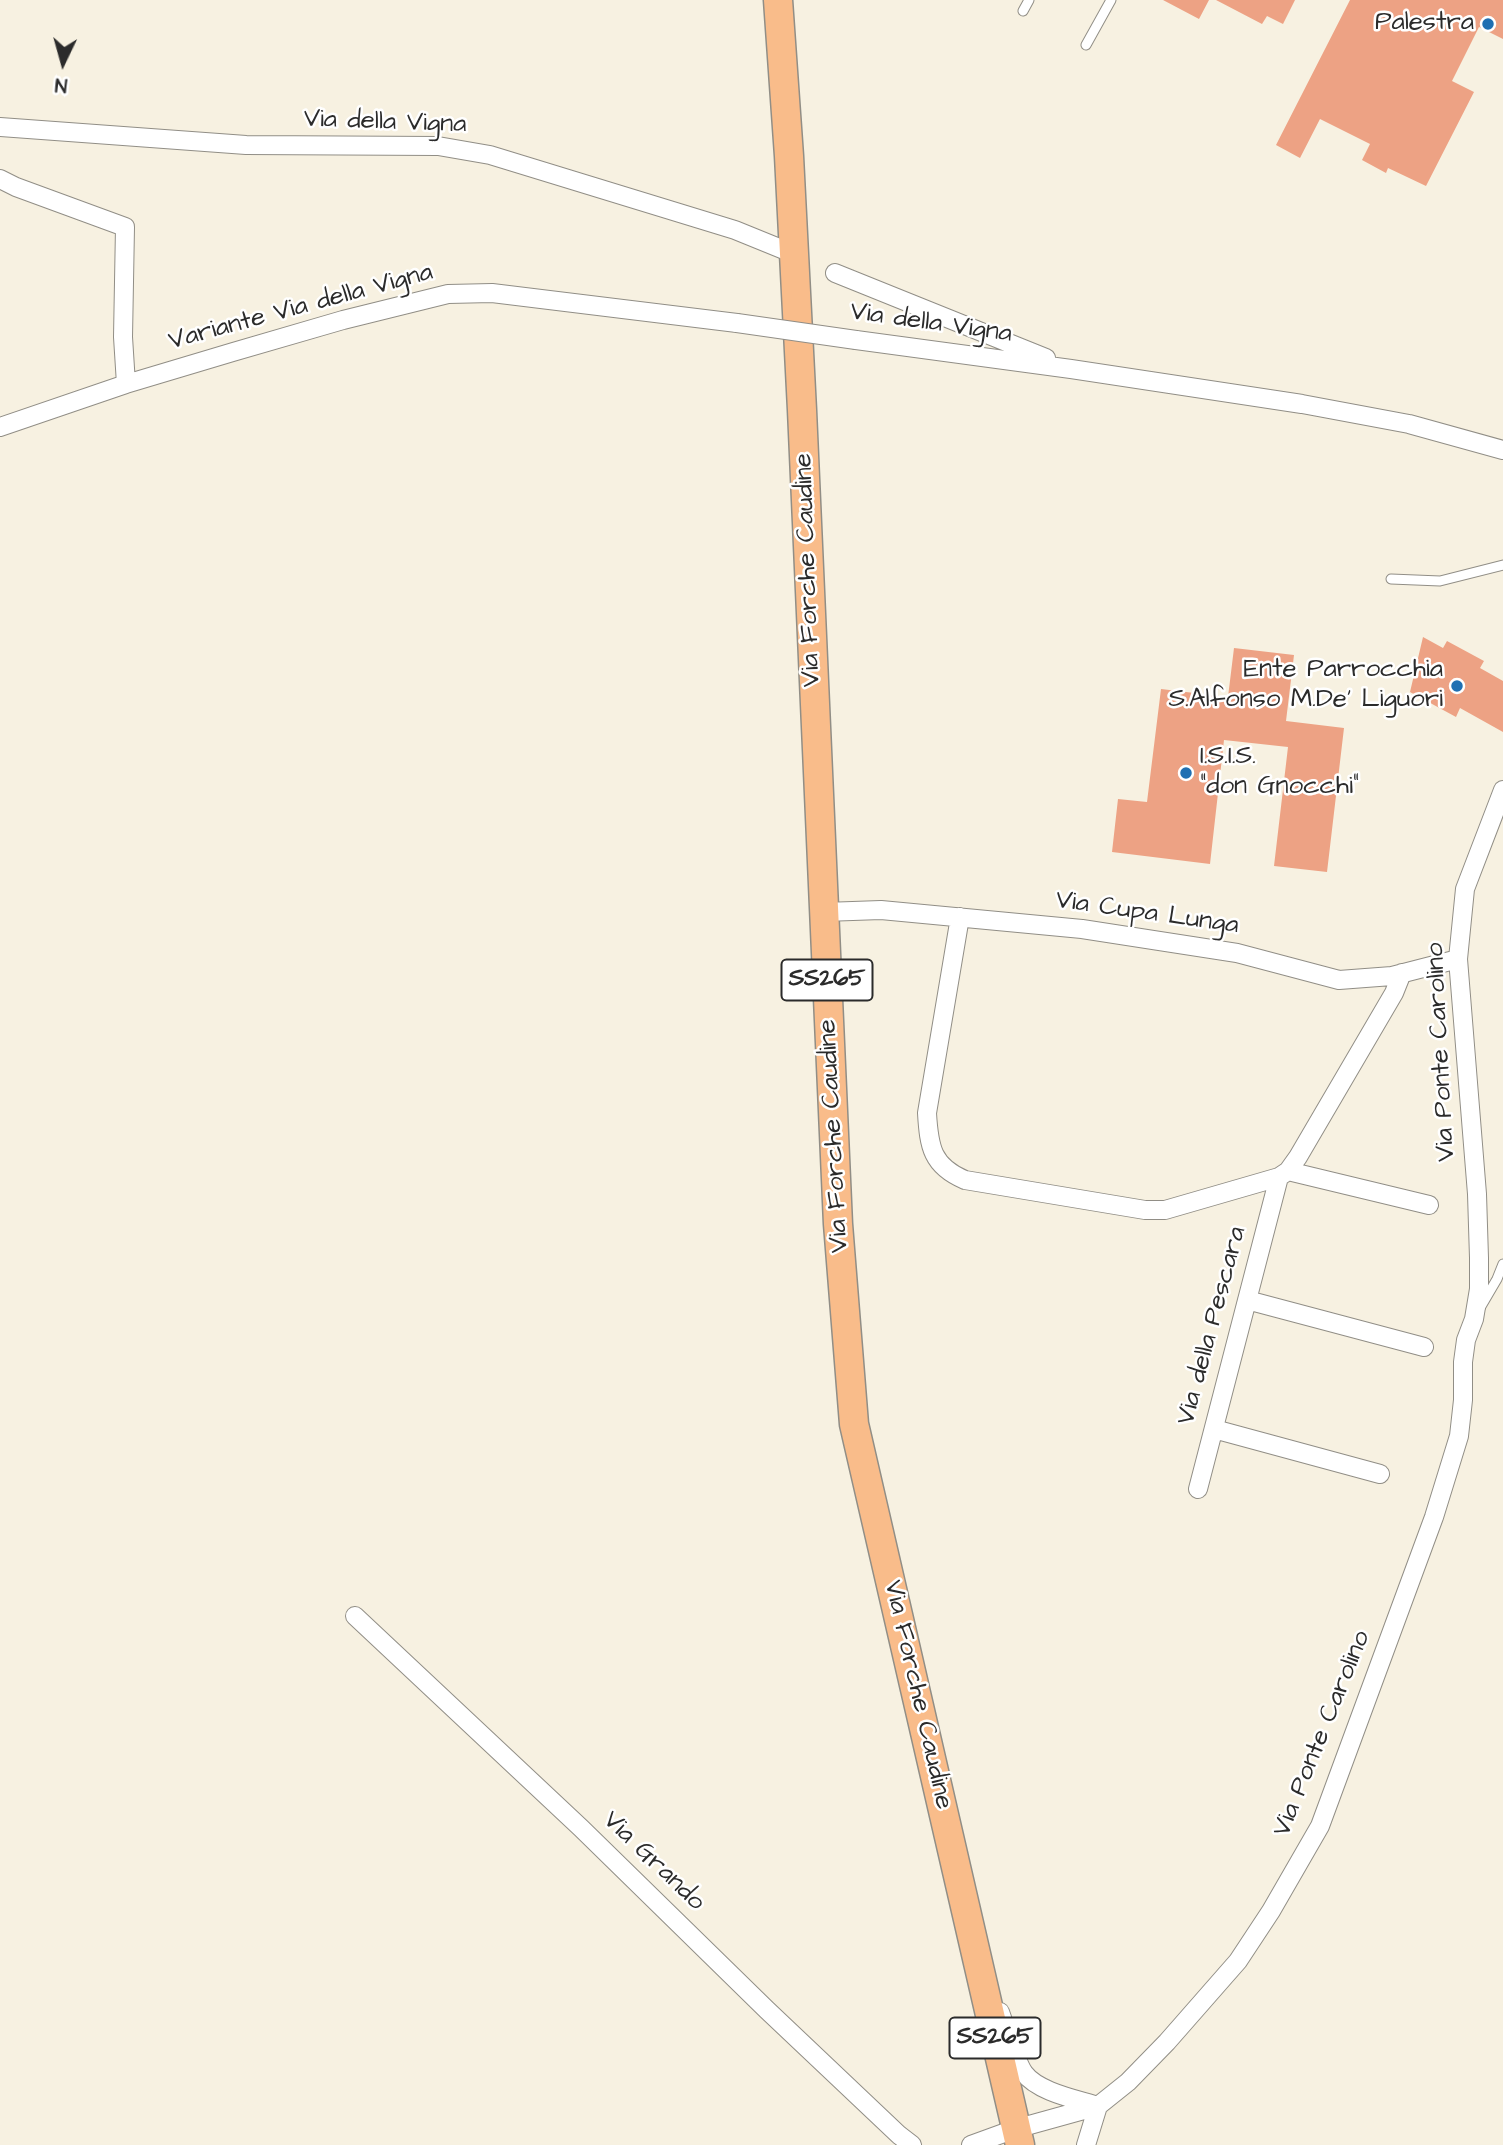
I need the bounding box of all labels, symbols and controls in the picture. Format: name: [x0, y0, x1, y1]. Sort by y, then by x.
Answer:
place label: Palestra: [1375, 8, 1474, 40]
marker: Palestra: [1480, 16, 1496, 32]
north arrow: [28, 28, 98, 98]
text: N: [54, 70, 68, 98]
street label: Via della Vigna: [303, 105, 467, 141]
street label: Variante Via della Vigna: [166, 258, 436, 358]
street label: Via della Vigna: [848, 297, 1014, 351]
street label: Via Forche Caudine: [789, 453, 829, 687]
place label: Ente Parrocchia S.Alfonso M.De' Liguori: [1169, 655, 1443, 716]
marker: Ente Parrocchia S.Alfonso M.De' Liguori: [1449, 678, 1465, 694]
place label: I.S.I.S. "don Gnocchi": [1200, 742, 1359, 804]
marker: I.S.I.S. "don Gnocchi": [1178, 765, 1194, 781]
street label: Via Cupa Lunga: [1054, 886, 1240, 942]
street label: Via Ponte Carolino: [1421, 942, 1463, 1162]
road number: SS265: [782, 960, 872, 1000]
street label: Via Forche Caudine: [813, 1018, 857, 1254]
street label: Via della Pescara: [1172, 1223, 1254, 1429]
street label: Via Forche Caudine: [876, 1578, 958, 1812]
street label: Via Ponte Carolino: [1267, 1626, 1379, 1842]
street label: Via Grando: [595, 1805, 711, 1919]
road number: SS265: [950, 2018, 1040, 2059]

